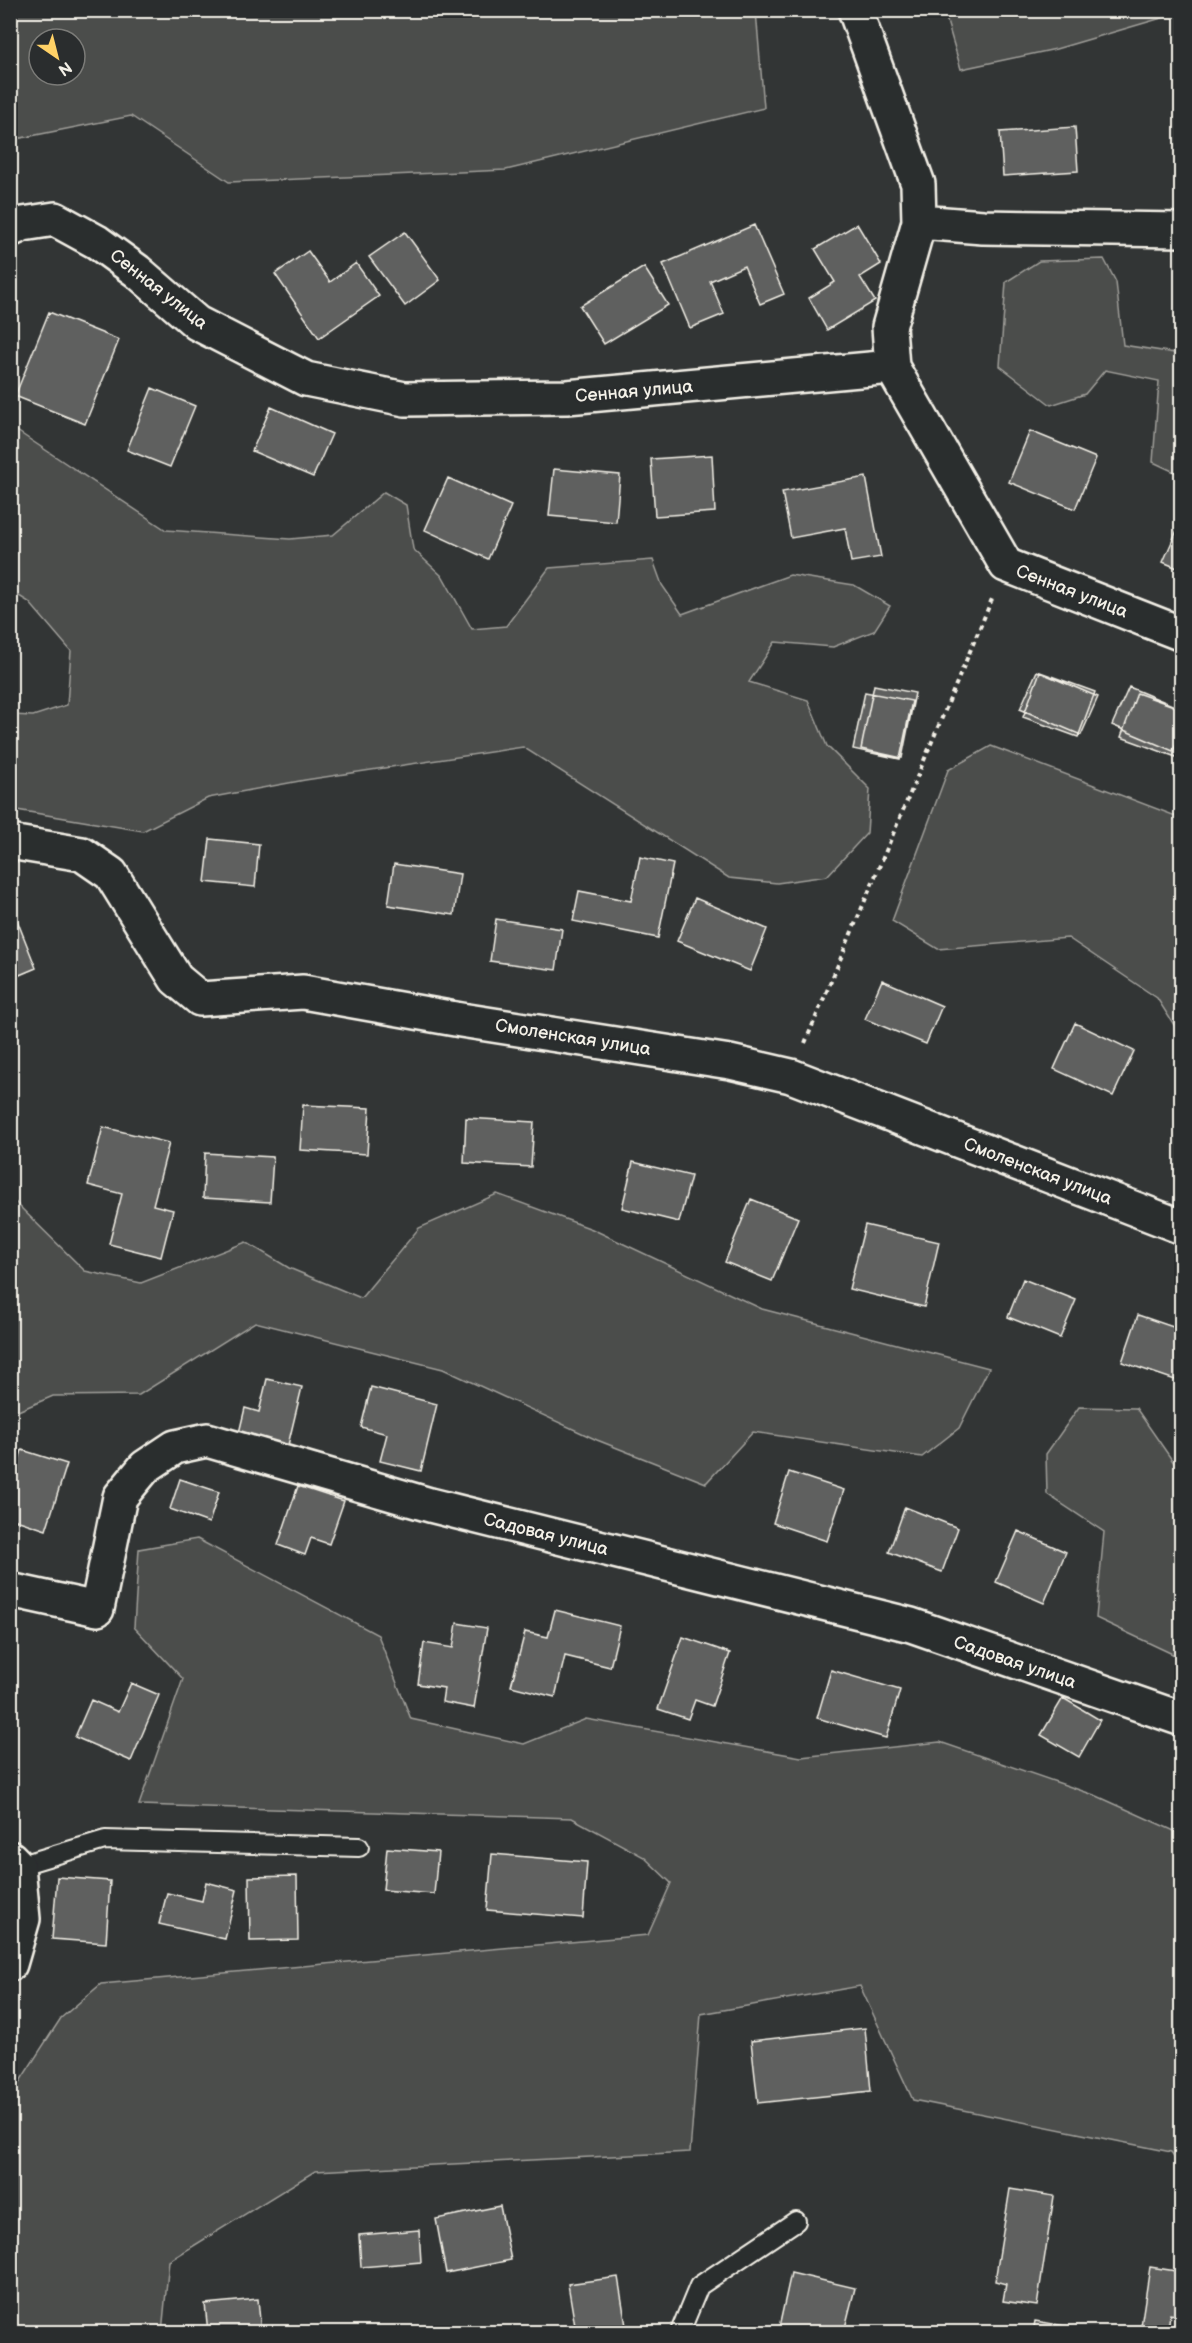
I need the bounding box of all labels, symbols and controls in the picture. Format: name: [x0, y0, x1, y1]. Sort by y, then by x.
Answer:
north arrow: [27, 27, 87, 87]
text: N: [54, 57, 75, 79]
street label: Сенная улица: [106, 245, 212, 334]
street label: Сенная улица: [574, 376, 694, 407]
street label: Сенная улица: [1013, 561, 1131, 623]
street label: Смоленская улица: [494, 1015, 653, 1060]
street label: Смоленская улица: [961, 1134, 1115, 1210]
street label: Садовая улица: [481, 1509, 611, 1560]
street label: Садовая улица: [951, 1632, 1079, 1693]

